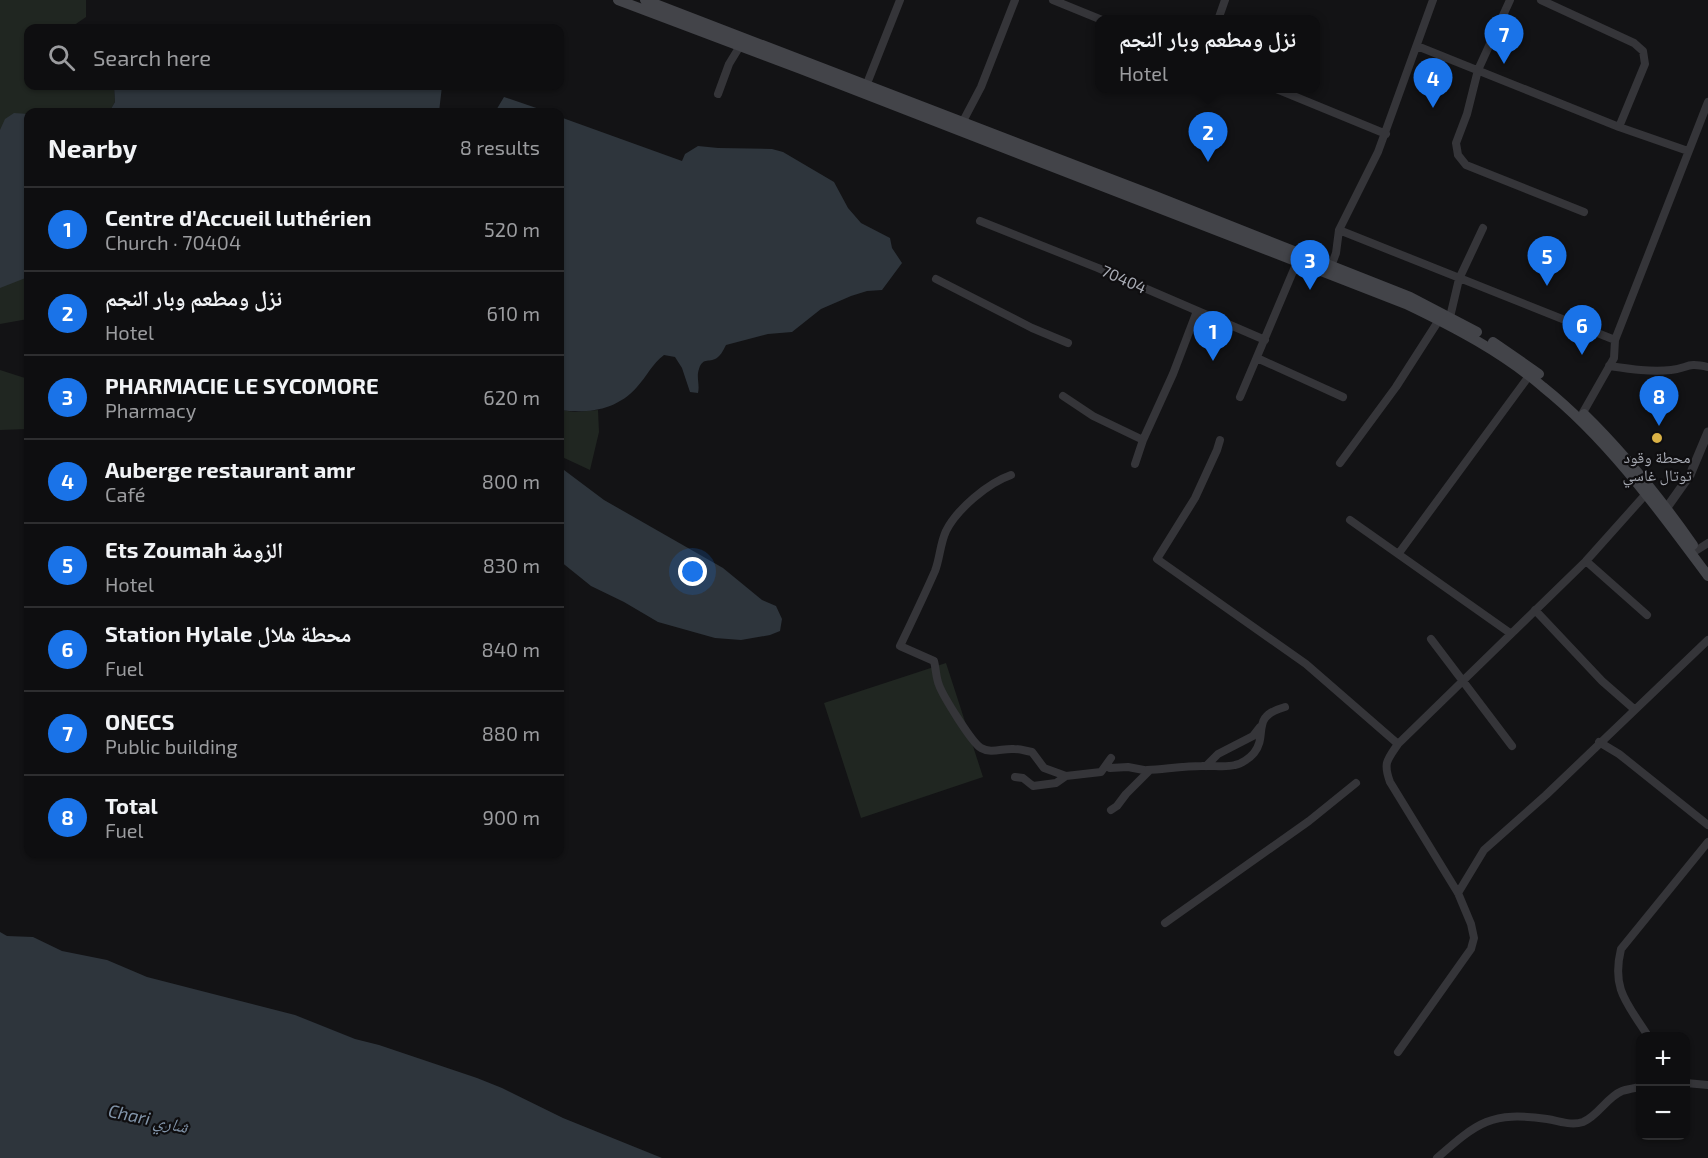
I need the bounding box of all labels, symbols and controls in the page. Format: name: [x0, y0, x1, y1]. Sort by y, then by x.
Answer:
pin: 7: [1484, 14, 1524, 64]
popup: [1095, 15, 1320, 93]
search box: [24, 24, 564, 90]
text: نزل ومطعم وبار النجم: [1119, 25, 1296, 51]
icon: search: [45, 41, 78, 74]
text: Search here: [93, 44, 211, 70]
pin: 4: [1414, 58, 1452, 108]
text: Hotel: [1119, 61, 1168, 85]
pin: 2: [1188, 112, 1228, 162]
text: Nearby: [48, 132, 137, 163]
text: 8 results: [460, 135, 540, 159]
text: Centre d'Accueil luthérien: [105, 204, 372, 230]
text: 1: [63, 217, 72, 241]
text: 520 m: [484, 217, 540, 241]
text: Church · 70404: [105, 230, 241, 254]
pin: 5: [1528, 236, 1566, 286]
pin: 3: [1290, 240, 1330, 290]
street label: 70404: [1099, 260, 1150, 297]
text: نزل ومطعم وبار النجم: [105, 284, 282, 310]
text: 2: [62, 301, 73, 325]
text: 610 m: [487, 301, 540, 325]
pin: 6: [1562, 306, 1602, 355]
pin: 1: [1194, 312, 1232, 361]
text: Hotel: [105, 320, 154, 344]
text: PHARMACIE LE SYCOMORE: [105, 372, 379, 398]
pin: 8: [1640, 376, 1678, 426]
text: 3: [62, 385, 73, 409]
text: 620 m: [483, 385, 540, 409]
text: Pharmacy: [105, 398, 196, 422]
marker: محطة وقود توتال غاسي: [1650, 431, 1664, 445]
place label: محطة وقود توتال غاسي: [1622, 447, 1692, 488]
text: Auberge restaurant amr: [105, 456, 355, 482]
text: 4: [61, 469, 74, 493]
text: 800 m: [482, 469, 540, 493]
text: Café: [105, 482, 146, 506]
text: Ets Zoumah الزومة: [105, 536, 283, 562]
text: 5: [62, 553, 73, 577]
text: 830 m: [483, 553, 540, 577]
your location: [678, 557, 707, 586]
text: Hotel: [105, 572, 154, 596]
text: Station Hylale محطة هلال: [105, 620, 351, 646]
text: 6: [62, 637, 73, 661]
text: 840 m: [482, 637, 540, 661]
text: Fuel: [105, 656, 144, 680]
text: ONECS: [105, 708, 174, 734]
text: 7: [62, 721, 73, 745]
text: 880 m: [482, 721, 540, 745]
text: Public building: [105, 734, 238, 758]
text: Total: [105, 792, 158, 818]
text: 8: [61, 805, 74, 829]
text: 900 m: [482, 805, 540, 829]
text: Fuel: [105, 818, 144, 842]
map controls: [1636, 1032, 1690, 1140]
button: +: [1636, 1032, 1690, 1086]
button: −: [1636, 1086, 1690, 1140]
water label: Chari شاري: [105, 1099, 191, 1142]

